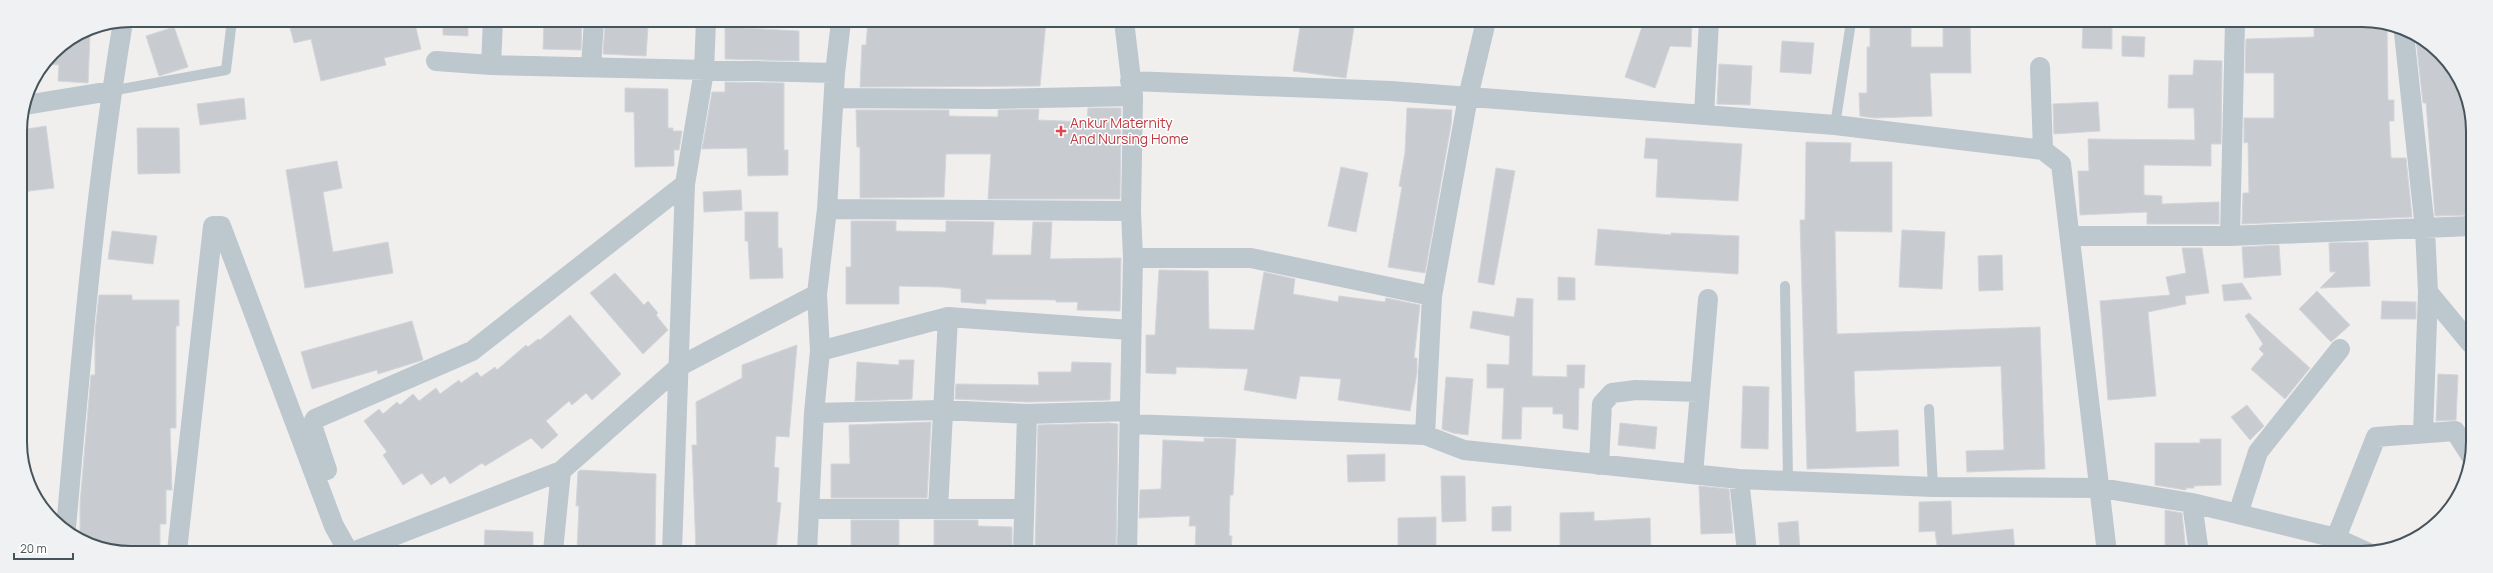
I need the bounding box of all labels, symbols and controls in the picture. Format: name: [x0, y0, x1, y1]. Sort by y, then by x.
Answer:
place label: Ankur Maternity And Nursing Home: [1070, 113, 1189, 148]
marker: Ankur Maternity And Nursing Home: [1055, 125, 1067, 137]
scale bar: [14, 535, 73, 561]
text: 20 m: [20, 540, 47, 557]

